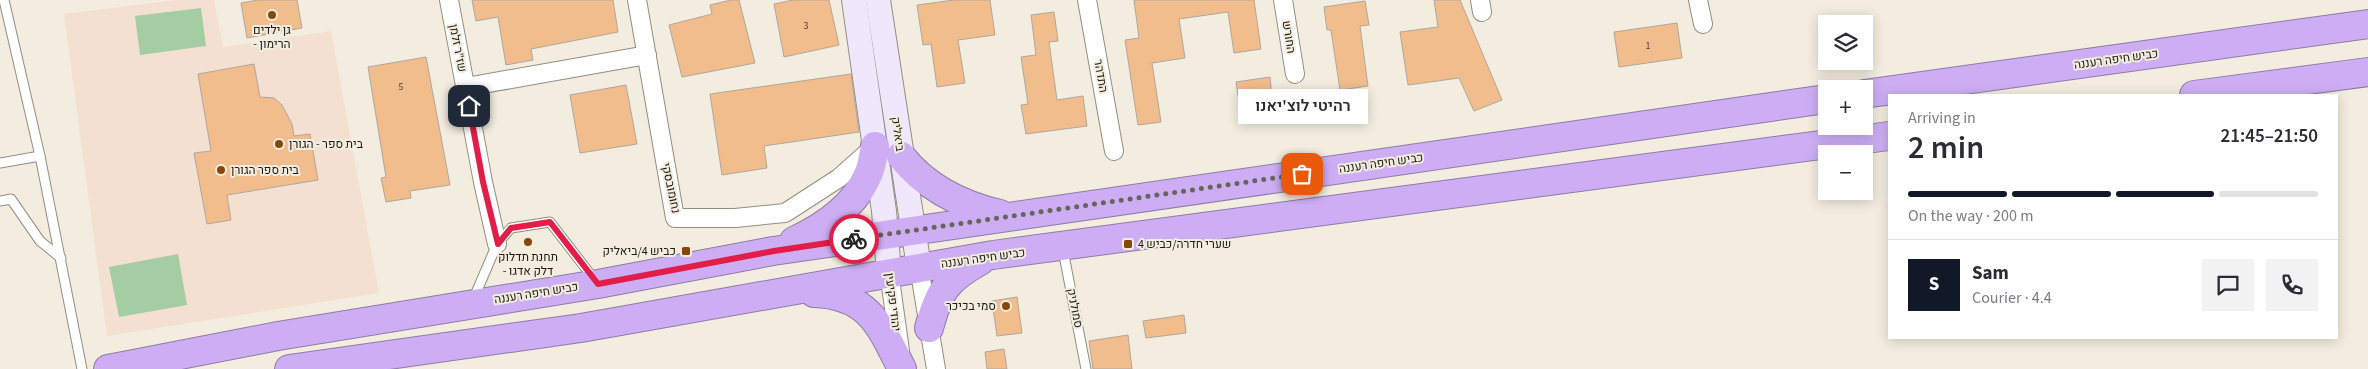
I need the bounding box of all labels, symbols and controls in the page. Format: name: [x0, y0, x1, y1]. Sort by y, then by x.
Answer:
marker: גן ילדים - הרימון: [266, 9, 278, 21]
map controls: [1818, 15, 1873, 200]
button: layers: [1818, 15, 1873, 70]
house number: 3: [804, 19, 809, 33]
street label: החורש: [1278, 19, 1300, 55]
place label: גן ילדים - הרימון: [253, 22, 291, 53]
street label: שז"ר זלמן: [445, 23, 470, 74]
house number: 1: [1646, 39, 1651, 53]
street label: כביש חיפה רעננה: [2073, 45, 2159, 74]
street label: התדהר: [1089, 58, 1112, 94]
house number: 5: [399, 80, 404, 94]
button: +: [1818, 80, 1873, 135]
pin: [448, 85, 490, 127]
callout: רהיטי לוצ'יאנו: [1237, 89, 1367, 124]
icon: home: [455, 92, 483, 120]
text: רהיטי לוצ'יאנו: [1255, 95, 1351, 117]
text: Arriving in: [1908, 107, 1976, 129]
street label: ביאליק: [887, 116, 908, 153]
text: 21:45–21:50: [2220, 123, 2318, 150]
text: 2 min: [1908, 125, 1984, 171]
place label: בית ספר - הגורן: [289, 136, 364, 153]
marker: בית ספר - הגורן: [273, 138, 285, 150]
button: −: [1818, 145, 1873, 200]
street label: כביש חיפה רעננה: [1338, 149, 1424, 178]
pin: [1281, 153, 1323, 195]
icon: bag: [1288, 160, 1316, 188]
street label: נחומובסקי: [657, 161, 684, 215]
place label: בית ספר הגורן: [231, 162, 300, 179]
marker: בית ספר הגורן: [215, 164, 227, 176]
text: On the way · 200 m: [1908, 205, 2033, 227]
courier: [829, 214, 879, 264]
icon: bike: [840, 225, 868, 253]
marker: תחנת תדלוק - דלק אדגו: [522, 236, 534, 248]
place label: שערי חדרה/כביש 4: [1138, 236, 1231, 253]
marker: שערי חדרה/כביש 4: [1122, 238, 1134, 250]
place label: כביש 4/ביאליק: [603, 243, 676, 260]
street label: כביש חיפה רעננה: [940, 244, 1026, 273]
marker: כביש 4/ביאליק: [680, 245, 692, 257]
place label: תחנת תדלוק - דלק אדגו: [498, 249, 558, 280]
button: chat: [2202, 259, 2254, 311]
button: phone: [2266, 259, 2318, 311]
text: Sam: [1972, 260, 2009, 287]
text: S: [1929, 271, 1939, 298]
street label: יהודי פקיעין: [880, 272, 905, 332]
street label: כביש חיפה רעננה: [493, 278, 579, 309]
street label: סמולניק: [1062, 287, 1087, 330]
text: Courier · 4.4: [1972, 287, 2052, 309]
place label: סמי בכיכר: [946, 298, 996, 315]
marker: סמי בכיכר: [1000, 300, 1012, 312]

